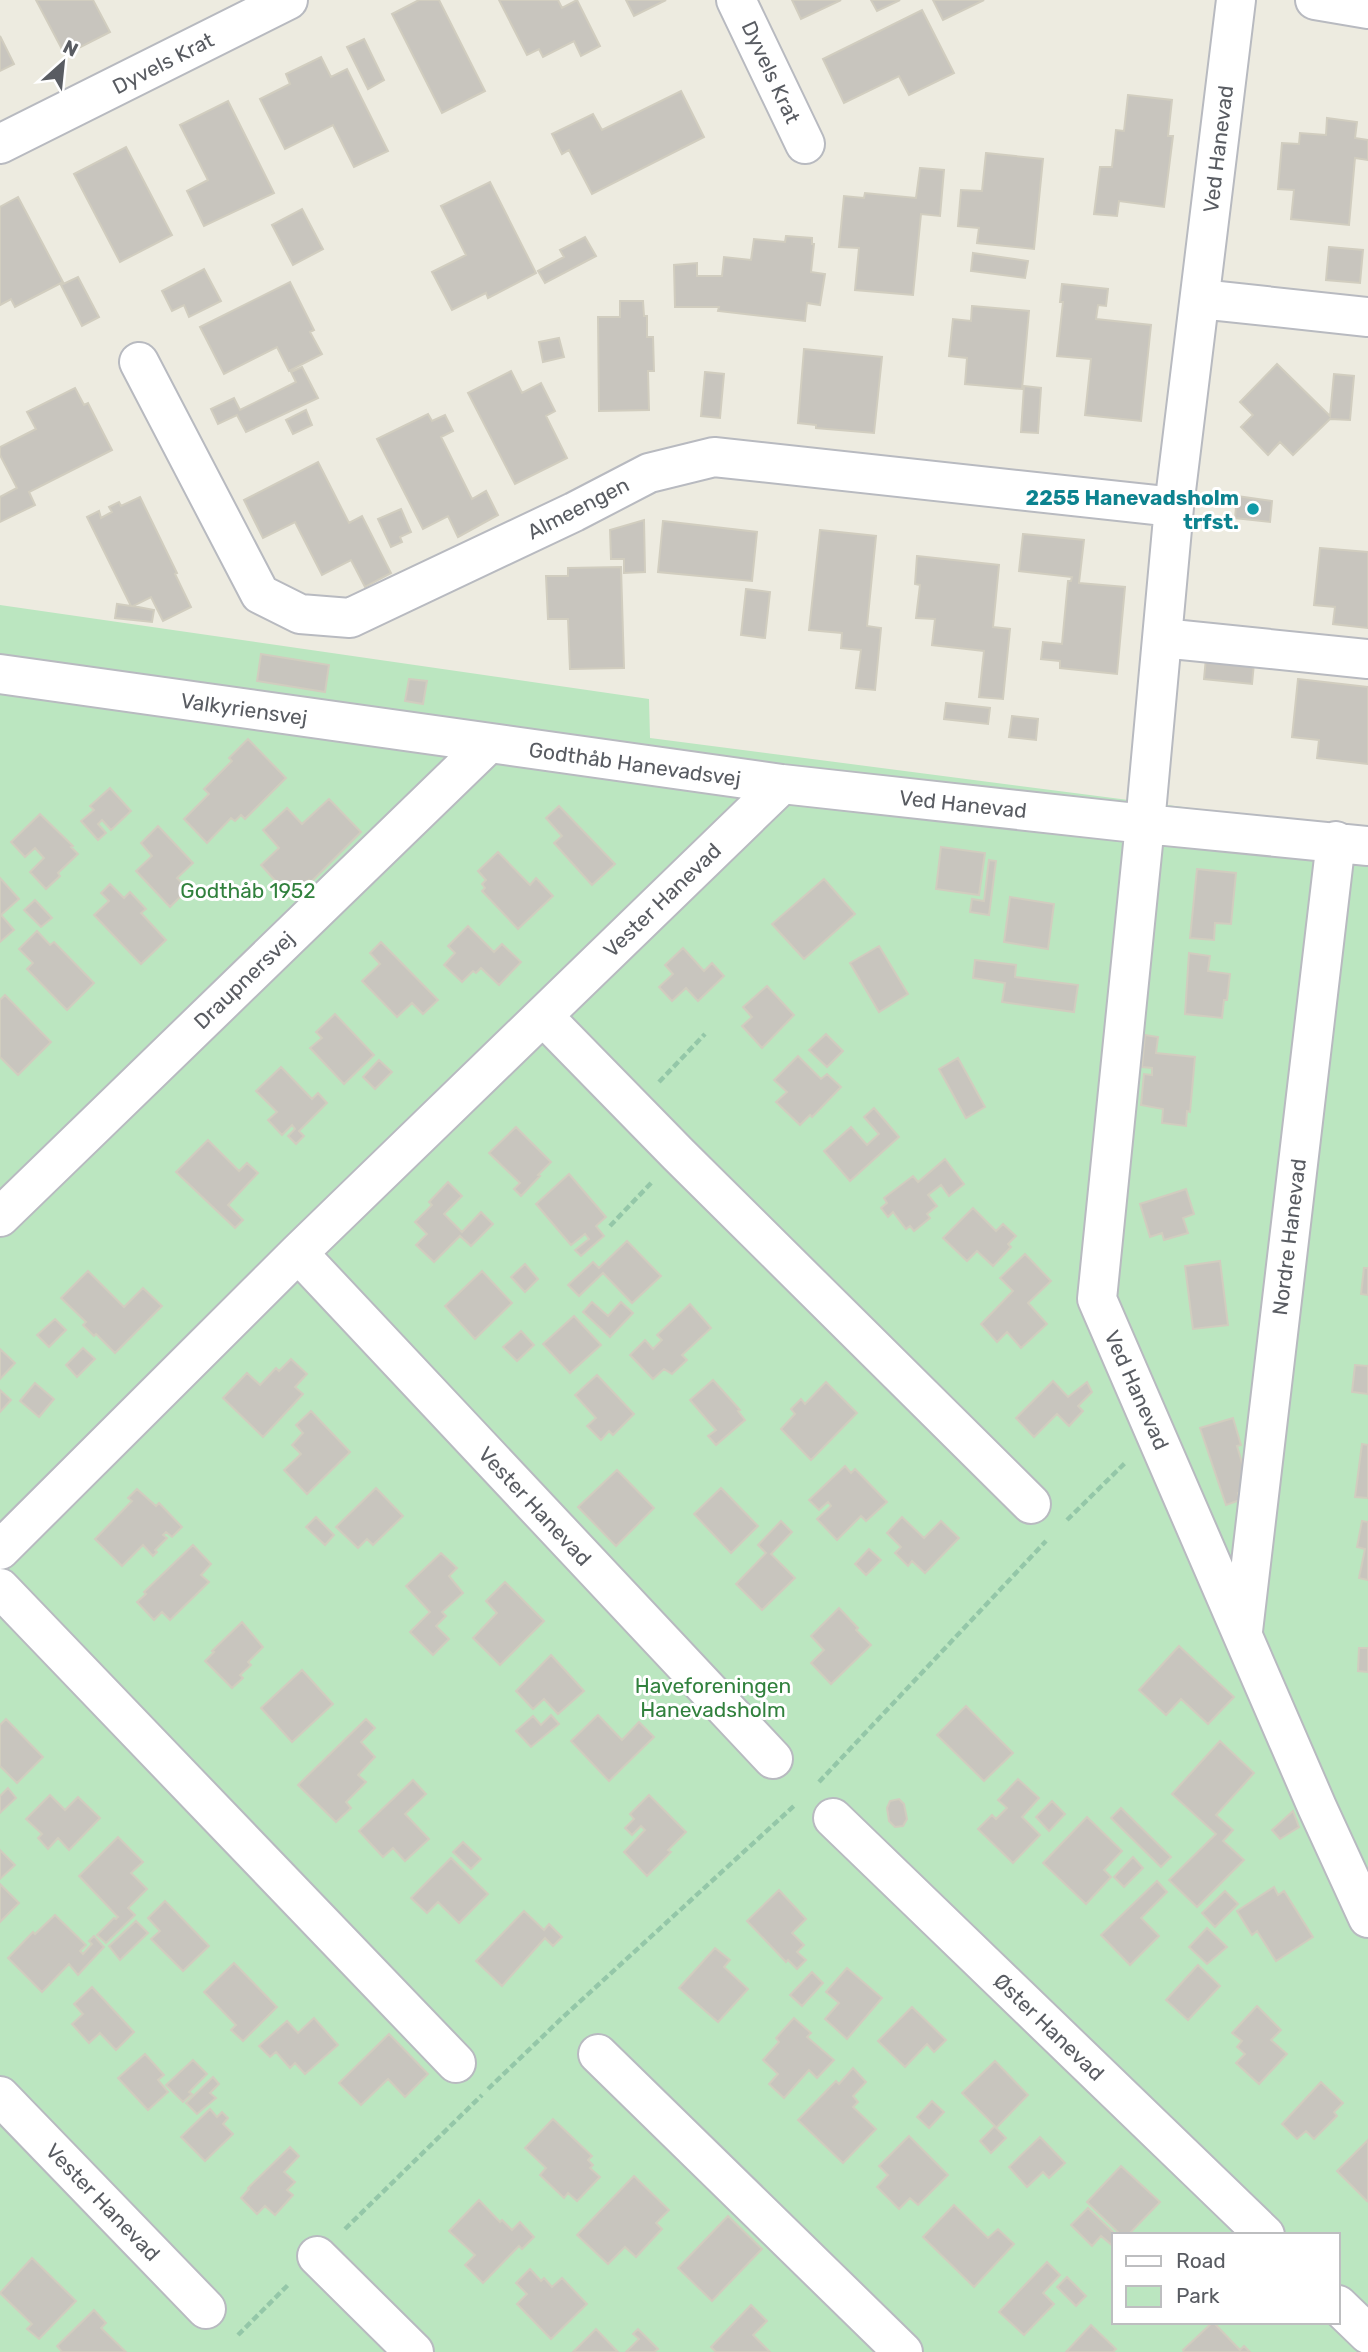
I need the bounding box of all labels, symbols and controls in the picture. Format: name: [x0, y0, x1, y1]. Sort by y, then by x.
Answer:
street label: Dyvels Krat: [736, 17, 806, 127]
street label: Dyvels Krat: [108, 27, 218, 99]
north arrow: [28, 28, 98, 98]
text: N: [59, 35, 82, 62]
street label: Ved Hanevad: [1198, 84, 1238, 214]
street label: Almeengen: [523, 472, 633, 544]
place label: 2255 Hanevadsholm trfst.: [1026, 485, 1239, 534]
marker: 2255 Hanevadsholm trfst.: [1245, 501, 1261, 517]
street label: Valkyriensvej: [179, 688, 309, 730]
street label: Godthåb Hanevadsvej: [527, 737, 743, 791]
street label: Ved Hanevad: [898, 785, 1028, 823]
street label: Vester Hanevad: [598, 838, 726, 962]
park label: Godthåb 1952: [180, 878, 316, 903]
street label: Draupnersvej: [188, 926, 300, 1034]
street label: Nordre Hanevad: [1267, 1157, 1311, 1317]
street label: Ved Hanevad: [1100, 1326, 1174, 1454]
street label: Vester Hanevad: [473, 1441, 597, 1571]
park label: Haveforeningen Hanevadsholm: [635, 1673, 791, 1722]
street label: Øster Hanevad: [989, 1968, 1109, 2086]
street label: Vester Hanevad: [41, 2138, 165, 2266]
legend: [1112, 2233, 1340, 2324]
text: Road: [1176, 2248, 1226, 2273]
text: Park: [1176, 2283, 1220, 2308]

